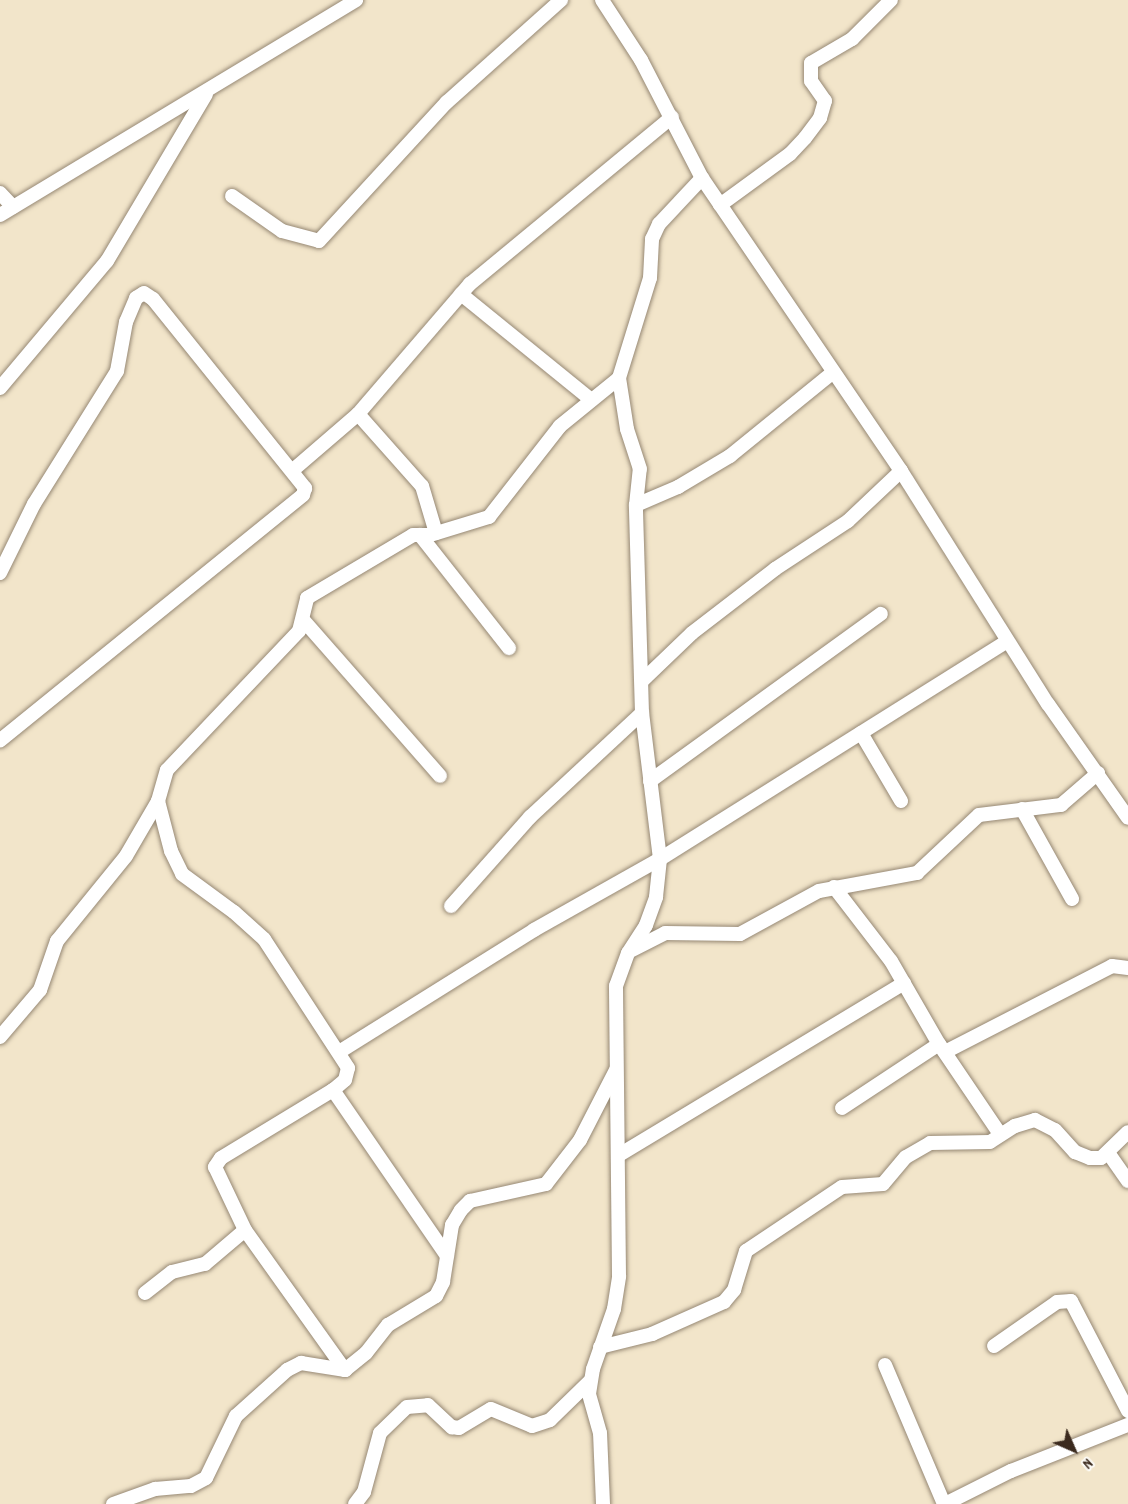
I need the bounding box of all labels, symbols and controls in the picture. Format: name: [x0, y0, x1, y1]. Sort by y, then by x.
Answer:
north arrow: [1044, 1420, 1104, 1480]
text: N: [1076, 1452, 1098, 1474]

